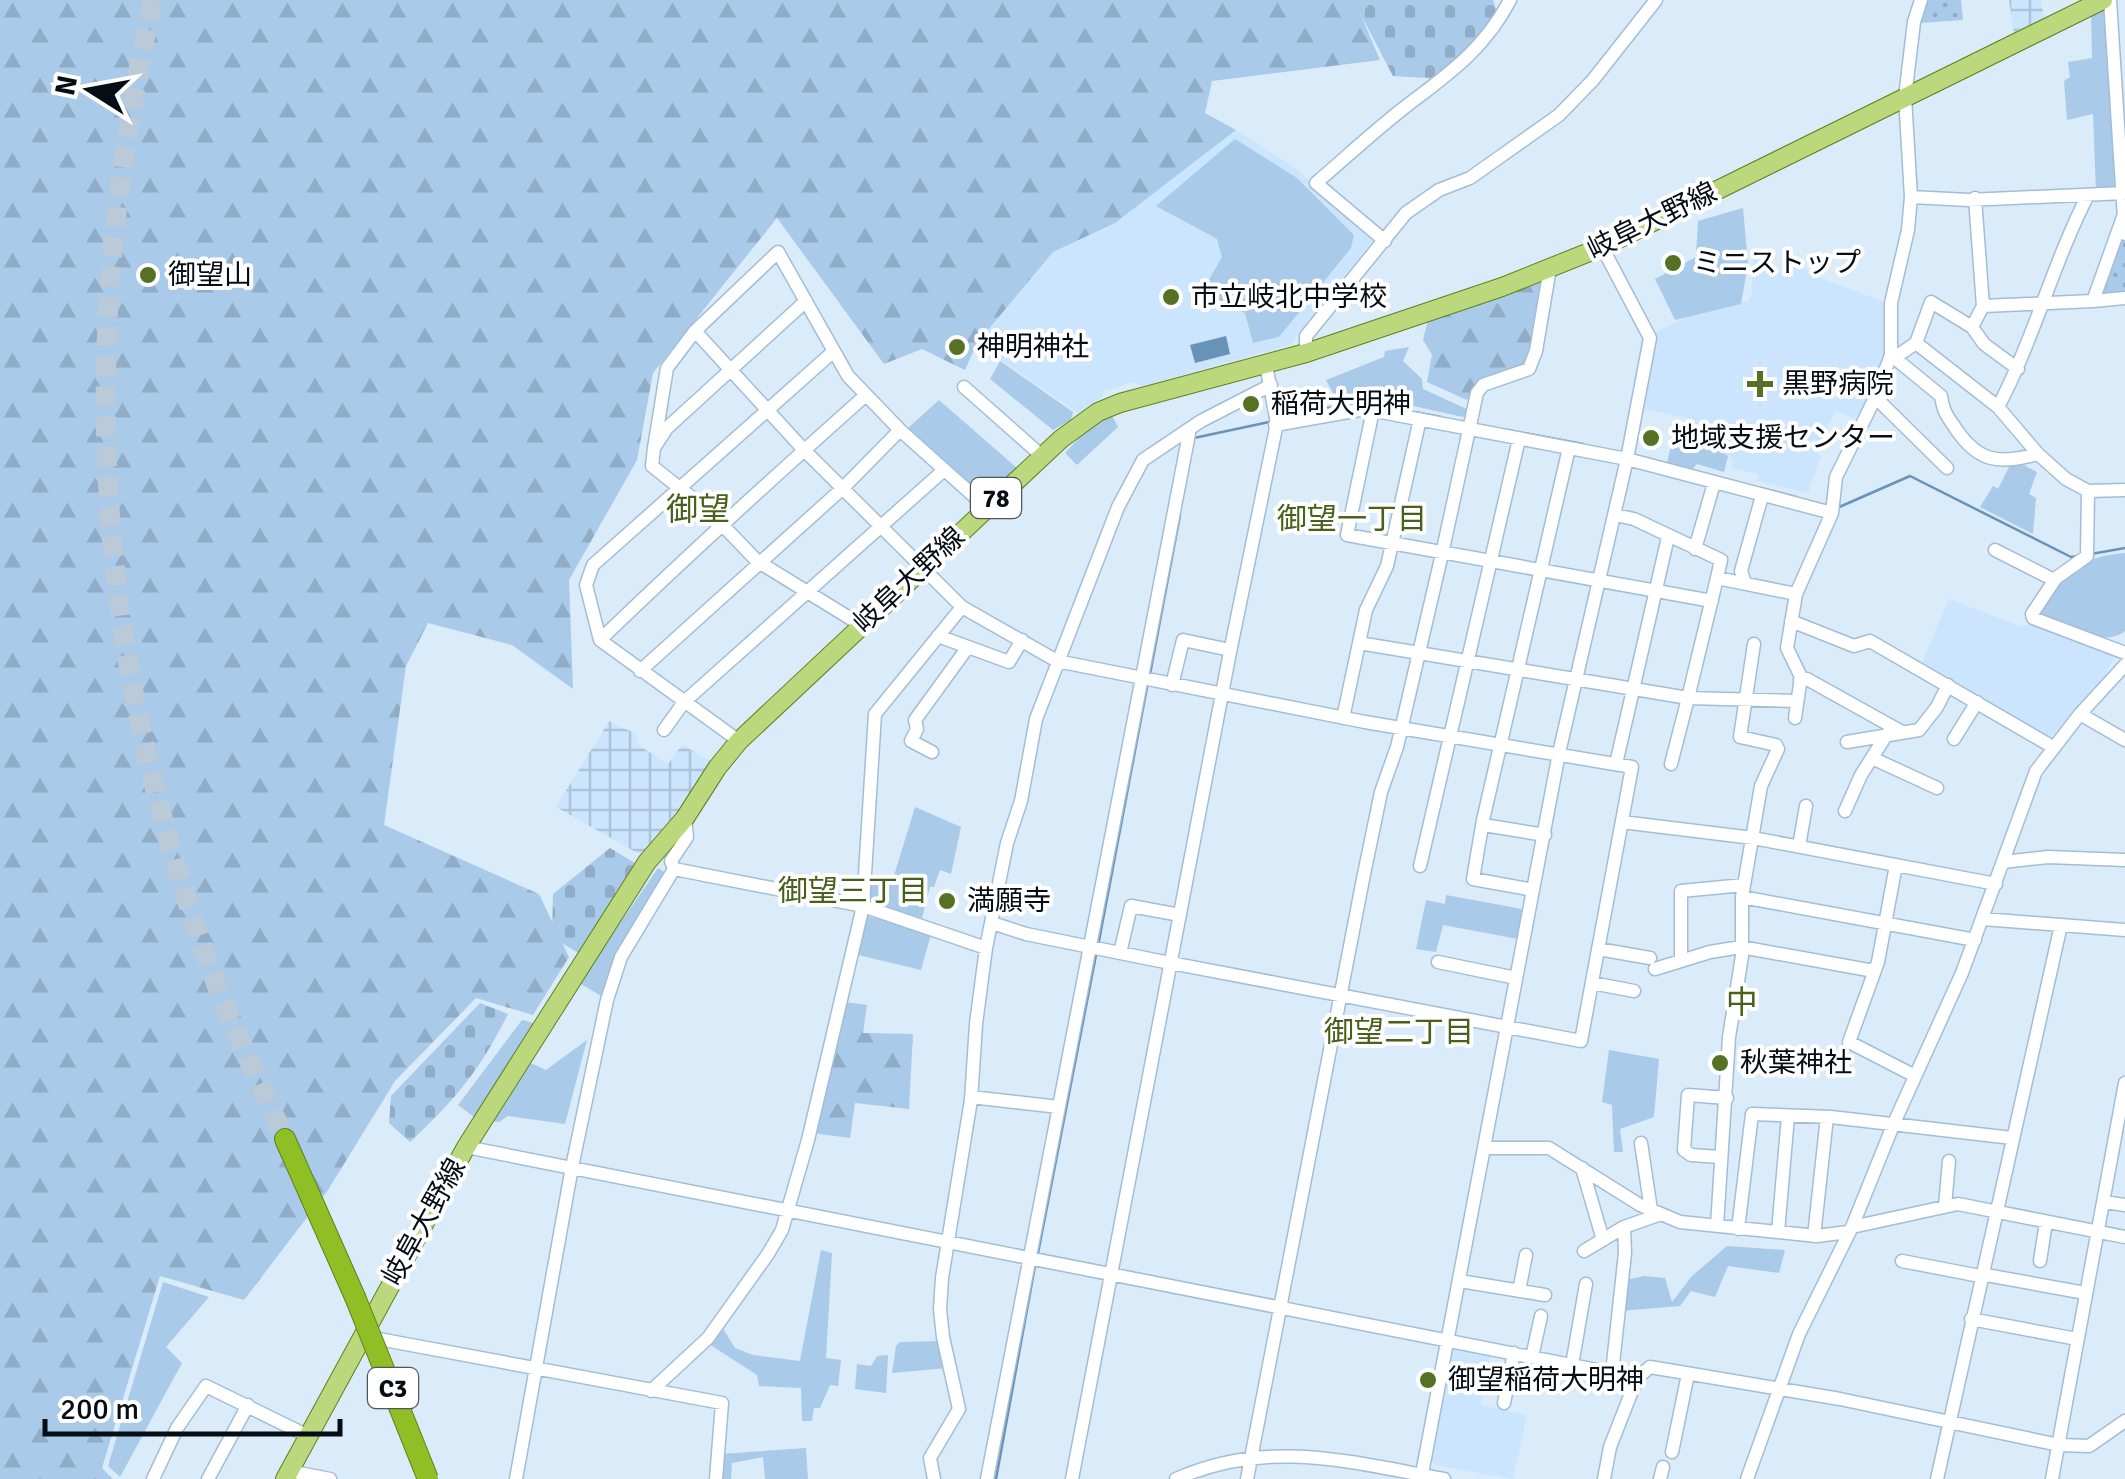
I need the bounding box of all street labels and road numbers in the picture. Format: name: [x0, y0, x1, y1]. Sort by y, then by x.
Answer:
street label: 岐阜大野線: [1582, 175, 1722, 267]
road number: 78: [971, 478, 1021, 518]
street label: 岐阜大野線: [846, 520, 972, 640]
street label: 岐阜大野線: [375, 1153, 473, 1291]
road number: C3: [368, 1368, 418, 1408]

